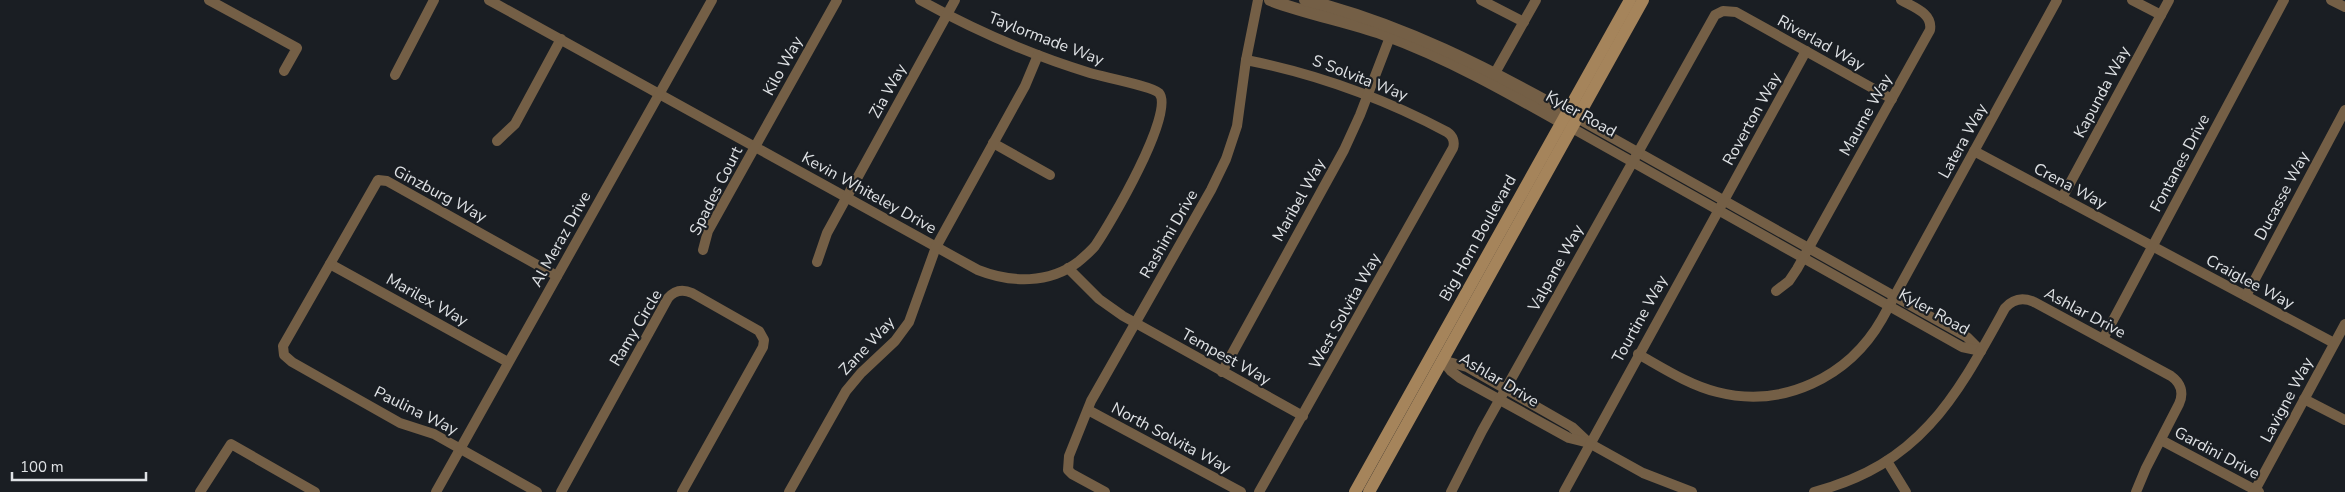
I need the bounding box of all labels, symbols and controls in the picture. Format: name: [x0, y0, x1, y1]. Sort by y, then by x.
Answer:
street label: Taylormade Way: [985, 7, 1108, 71]
street label: Riverlad Way: [1773, 10, 1869, 76]
street label: Kilo Way: [758, 32, 809, 100]
street label: Kapunda Way: [2069, 42, 2136, 142]
street label: S Solvita Way: [1309, 50, 1412, 107]
street label: Zia Way: [864, 59, 912, 122]
street label: Roverton Way: [1717, 68, 1787, 169]
street label: Maume Way: [1834, 69, 1898, 160]
street label: Kyler Road: [1542, 85, 1620, 143]
street label: Latera Way: [1933, 99, 1993, 183]
street label: Fontanes Drive: [2145, 110, 2215, 216]
street label: Spades Court: [684, 142, 748, 239]
street label: Kevin Whiteley Drive: [798, 147, 940, 239]
street label: Ducasse Way: [2249, 147, 2315, 244]
street label: Maribel Way: [1267, 154, 1331, 245]
street label: Crena Way: [2030, 158, 2111, 215]
street label: Ginzburg Way: [390, 160, 491, 228]
street label: Big Horn Boulevard: [1434, 171, 1522, 305]
street label: Rashimi Drive: [1135, 186, 1203, 282]
street label: Al Meraz Drive: [526, 187, 596, 291]
street label: Valpane Way: [1523, 220, 1589, 316]
street label: West Solvita Way: [1304, 248, 1386, 373]
street label: Craiglee Way: [2202, 249, 2299, 315]
street label: Marilex Way: [382, 268, 473, 332]
street label: Tourtine Way: [1607, 271, 1673, 367]
street label: Ashlar Drive: [2040, 282, 2130, 344]
street label: Kyler Road: [1895, 283, 1973, 341]
street label: Ramy Circle: [604, 286, 668, 370]
street label: Zane Way: [834, 311, 900, 380]
street label: Tempest Way: [1177, 323, 1275, 391]
street label: Ashlar Drive: [1455, 348, 1543, 412]
street label: Lavigne Way: [2255, 353, 2319, 446]
street label: Paulina Way: [370, 381, 462, 441]
street label: North Solvita Way: [1107, 397, 1235, 479]
street label: Gardini Drive: [2171, 421, 2263, 485]
scale bar: [12, 450, 146, 482]
text: 100 m: [20, 457, 64, 477]

